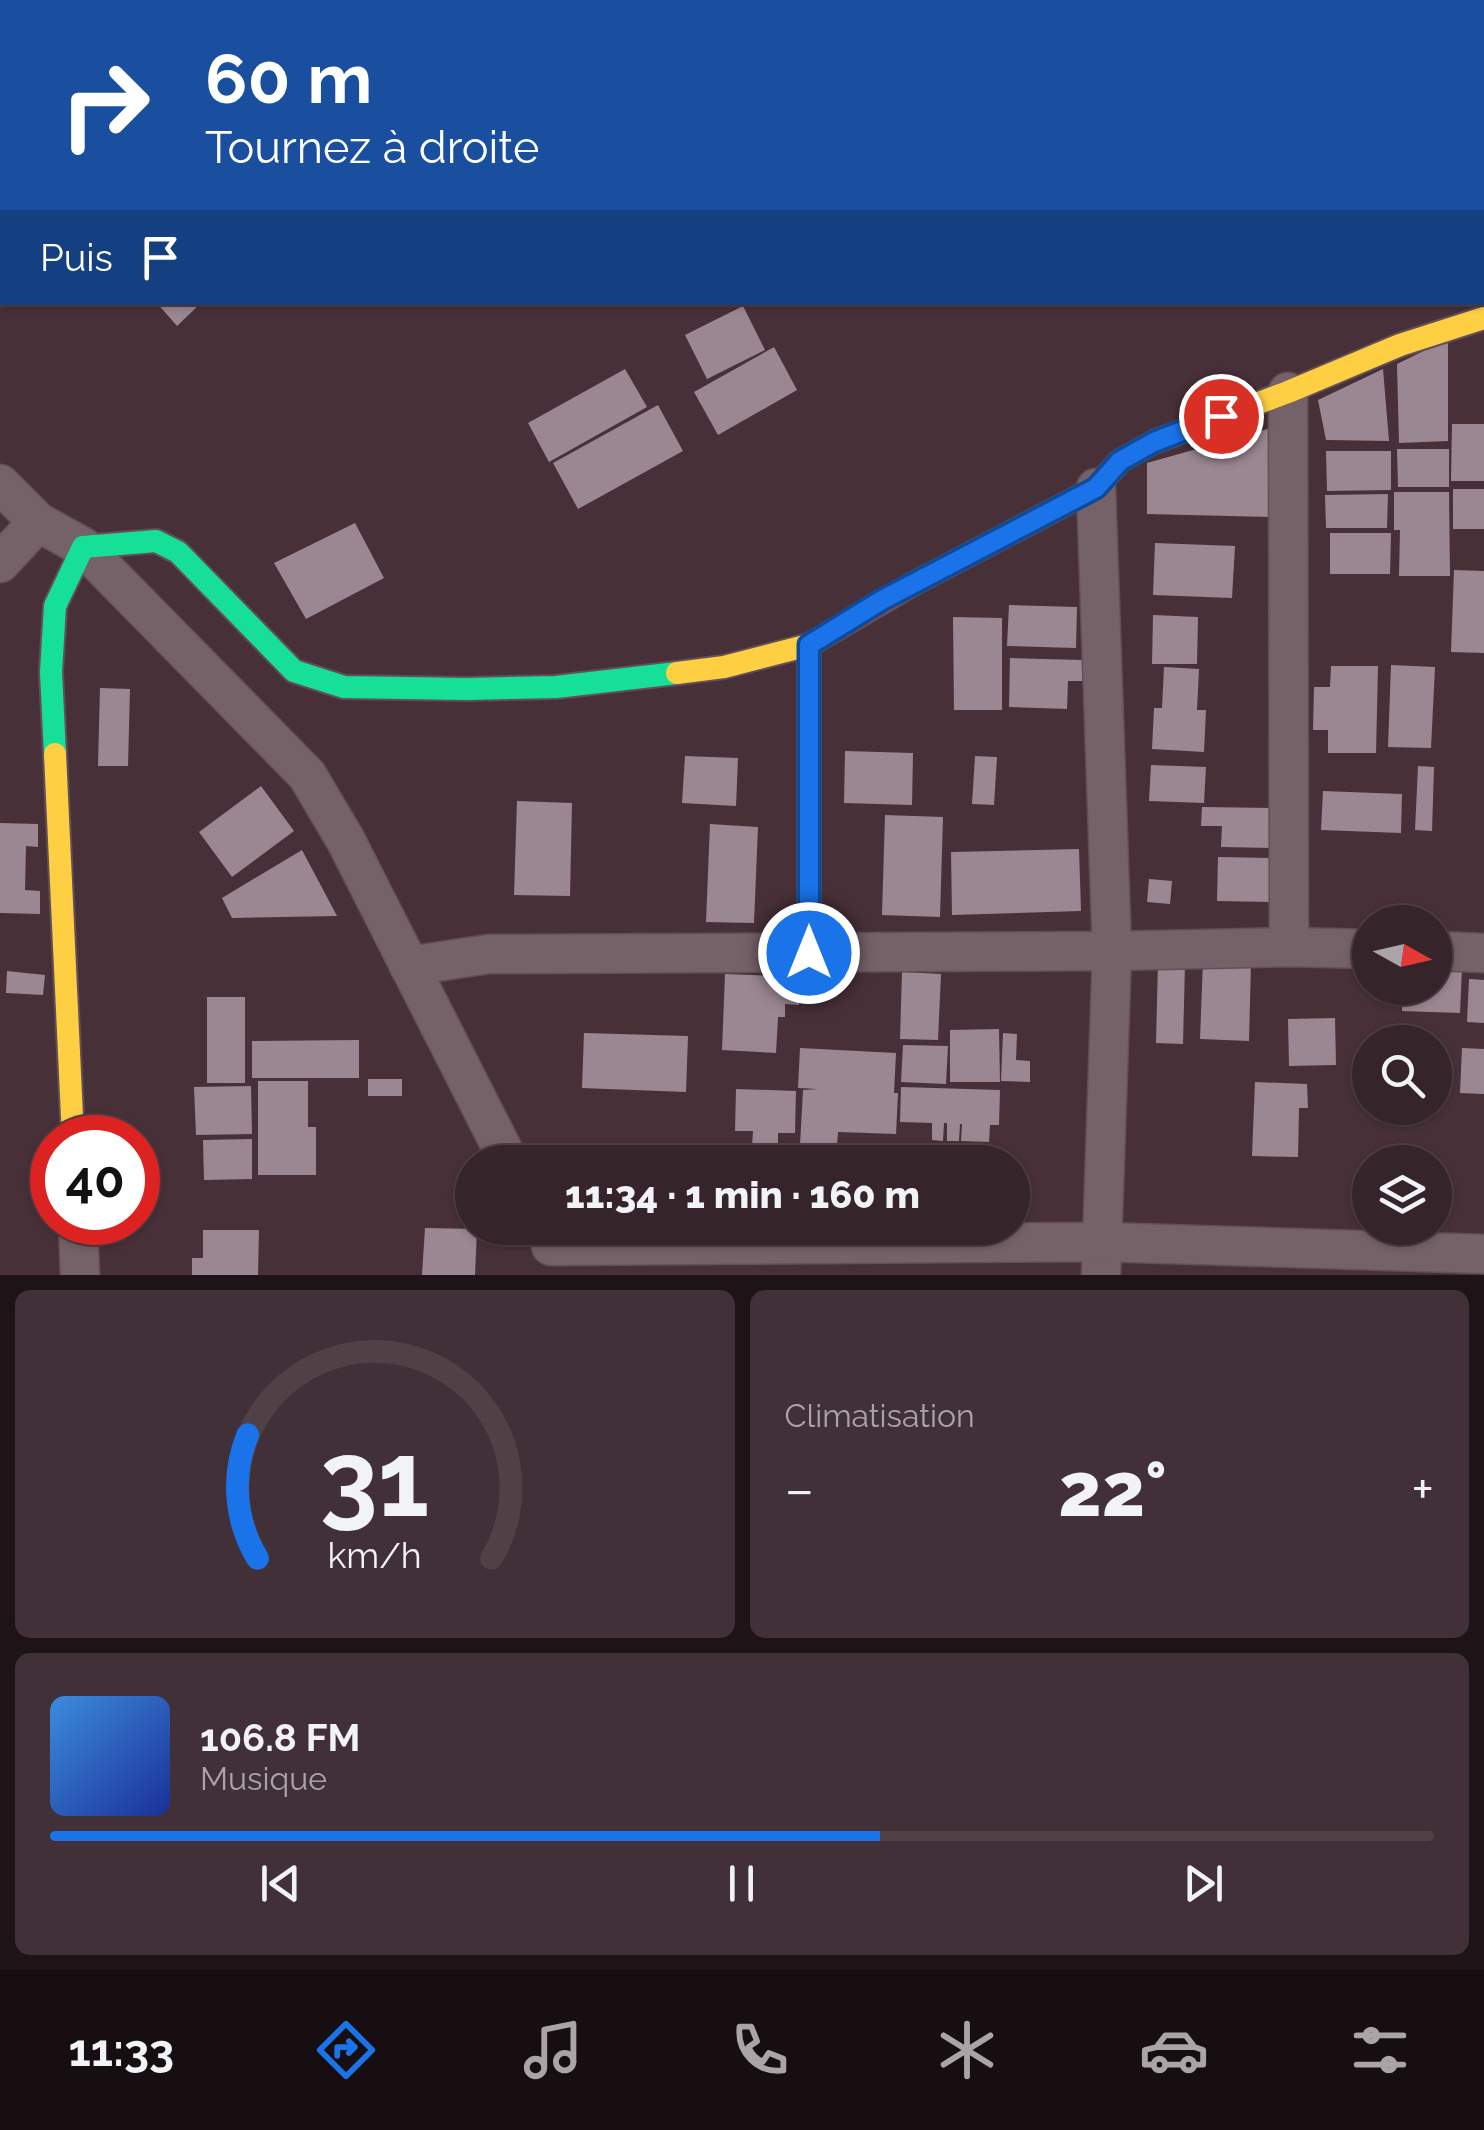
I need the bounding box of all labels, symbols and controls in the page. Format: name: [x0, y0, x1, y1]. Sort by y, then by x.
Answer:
text: 60 m: [205, 37, 372, 119]
icon: right: [40, 40, 170, 170]
text: Tournez à droite: [205, 121, 539, 174]
icon: arrive: [133, 230, 188, 285]
text: Puis: [40, 235, 113, 280]
pin: [1179, 374, 1264, 459]
icon: arrive: [1194, 389, 1249, 444]
position arrow: [757, 901, 861, 1005]
north arrow: [1352, 905, 1452, 1005]
map controls: [1352, 905, 1452, 1245]
button: search: [1352, 1025, 1452, 1125]
speed limit sign: 40: [30, 1115, 160, 1245]
button: layers: [1352, 1145, 1452, 1245]
text: 11:34 · 1 min · 160 m: [565, 1172, 920, 1217]
text: Climatisation: [785, 1397, 975, 1434]
text: 31: [320, 1418, 429, 1540]
text: 22°: [1058, 1445, 1167, 1534]
text: −: [785, 1457, 814, 1522]
text: +: [1411, 1457, 1434, 1522]
text: km/h: [328, 1534, 422, 1576]
text: 106.8 FM: [200, 1715, 360, 1760]
text: Musique: [200, 1760, 327, 1797]
icon: previous: [253, 1856, 308, 1911]
icon: pause: [714, 1856, 769, 1911]
icon: next: [1176, 1856, 1231, 1911]
icon: directions: [311, 2015, 381, 2085]
icon: music: [518, 2015, 588, 2085]
icon: phone: [725, 2015, 795, 2085]
icon: climate: [932, 2015, 1002, 2085]
icon: car: [1139, 2015, 1209, 2085]
icon: filters: [1345, 2015, 1415, 2085]
text: 11:33: [68, 2024, 174, 2077]

